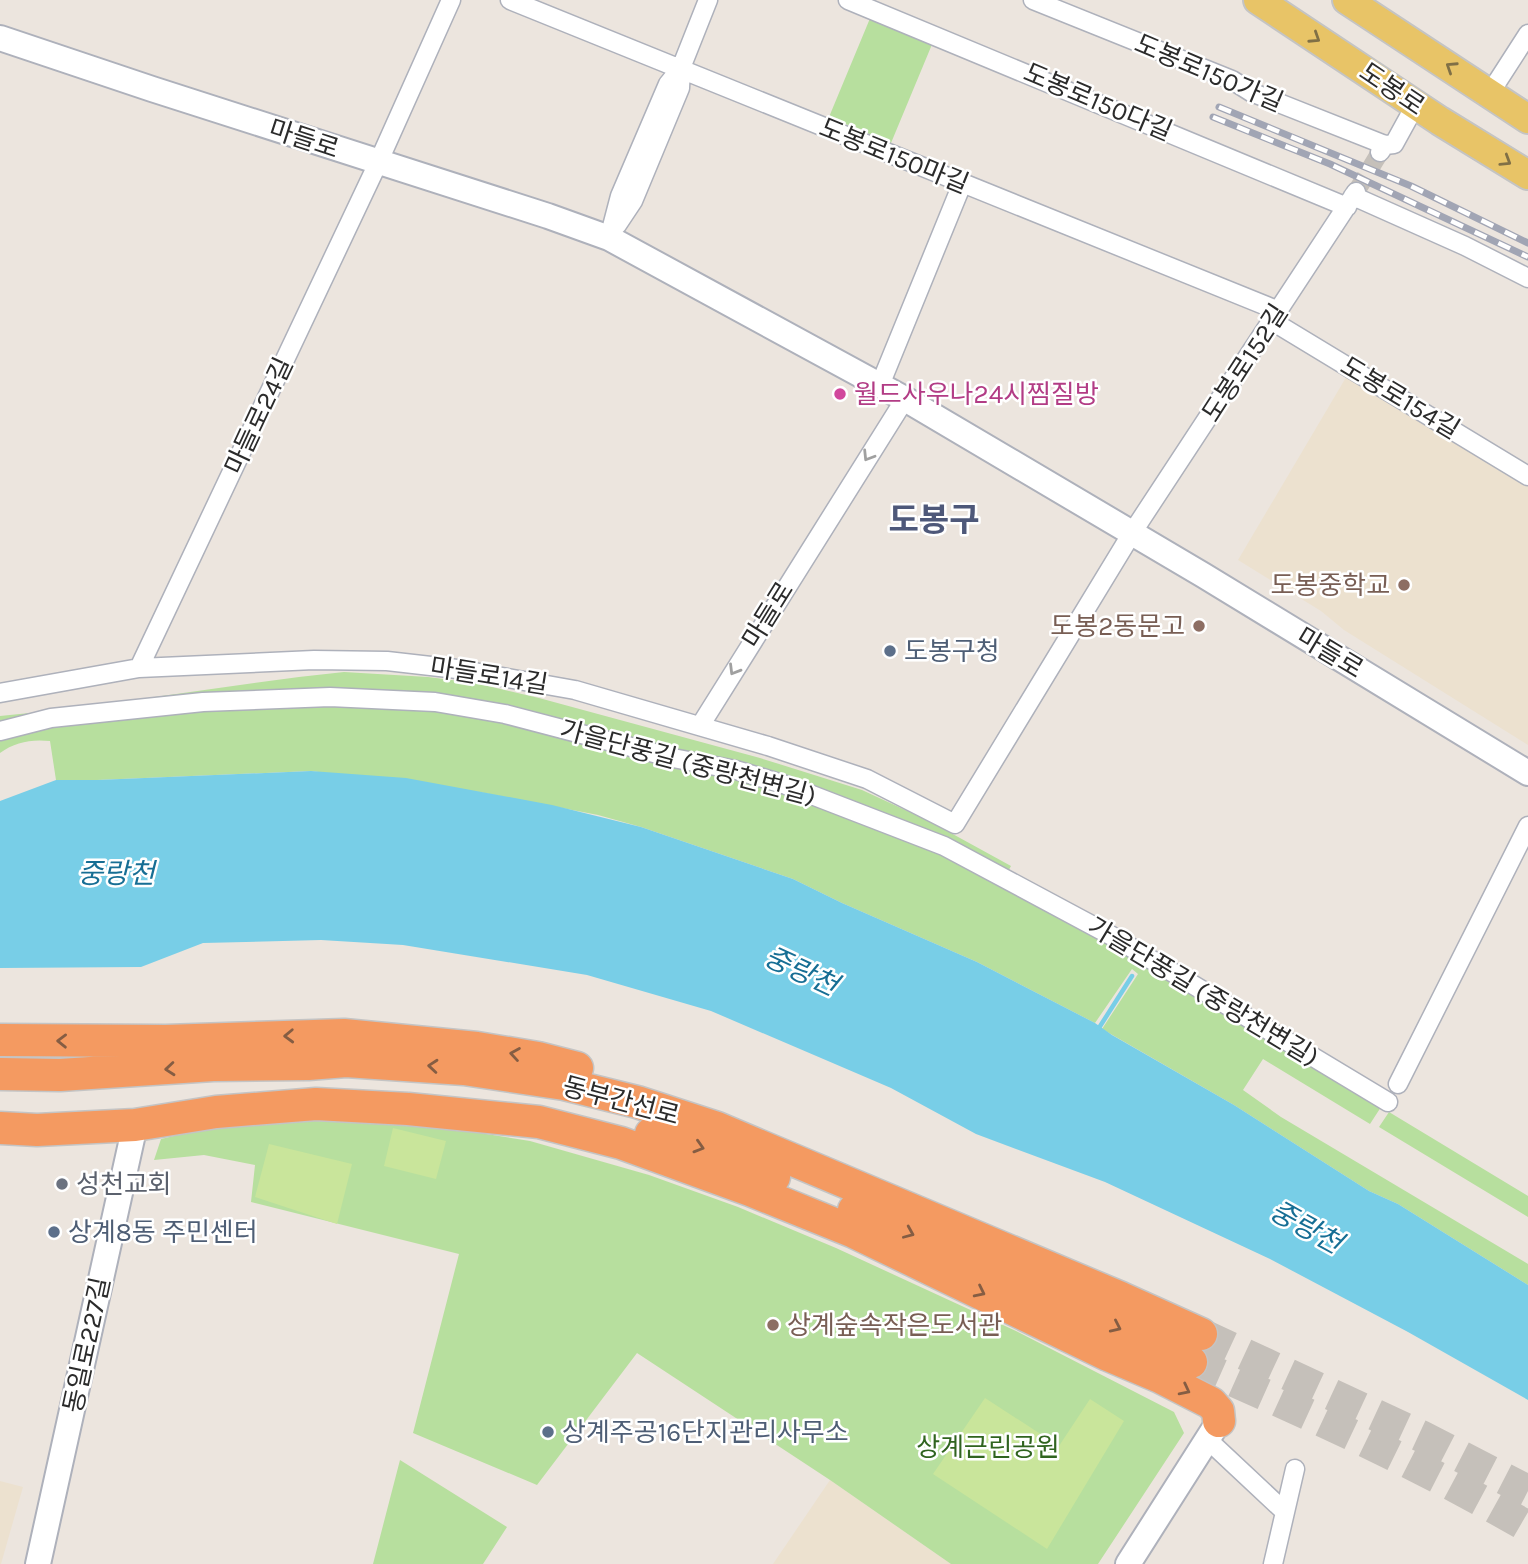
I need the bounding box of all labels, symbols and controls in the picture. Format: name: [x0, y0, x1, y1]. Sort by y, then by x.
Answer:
street label: 도봉로150가길: [1130, 28, 1288, 118]
one-way arrow: [1307, 29, 1320, 42]
street label: 도봉로: [1354, 56, 1430, 122]
street label: 도봉로150다길: [1019, 57, 1177, 147]
one-way arrow: [1446, 63, 1459, 76]
street label: 도봉로150마길: [815, 112, 973, 200]
street label: 마들로: [265, 113, 343, 165]
one-way arrow: [1498, 153, 1511, 166]
street label: 도봉로152길: [1196, 298, 1294, 428]
street label: 도봉로154길: [1335, 350, 1465, 446]
street label: 마들로24길: [218, 353, 300, 479]
place label: 월드사우나24시찜질방: [854, 379, 1099, 410]
marker: 월드사우나24시찜질방: [832, 386, 848, 402]
one-way arrow: [864, 449, 877, 462]
district label: 도봉구: [888, 501, 980, 539]
place label: 도봉중학교: [1270, 570, 1390, 601]
street label: 마들로: [736, 576, 800, 654]
marker: 도봉중학교: [1396, 577, 1412, 593]
place label: 도봉2동문고: [1050, 611, 1185, 642]
marker: 도봉2동문고: [1191, 618, 1207, 634]
street label: 마들로: [1291, 621, 1369, 685]
place label: 도봉구청: [904, 636, 1000, 667]
marker: 도봉구청: [882, 643, 898, 659]
street label: 마들로14길: [428, 651, 550, 701]
one-way arrow: [729, 662, 742, 675]
street label: 가을단풍길 (중랑천변길): [557, 714, 819, 812]
water label: 중랑천: [77, 857, 158, 890]
street label: 가을단풍길 (중랑천변길): [1082, 911, 1324, 1073]
water label: 중랑천: [759, 940, 846, 1004]
one-way arrow: [283, 1028, 294, 1043]
one-way arrow: [56, 1033, 66, 1049]
one-way arrow: [509, 1047, 521, 1062]
one-way arrow: [427, 1059, 438, 1074]
one-way arrow: [165, 1061, 176, 1076]
street label: 동부간선로: [559, 1071, 683, 1131]
one-way arrow: [692, 1139, 704, 1154]
place label: 성천교회: [76, 1169, 172, 1200]
marker: 성천교회: [54, 1176, 70, 1192]
water label: 중랑천: [1264, 1194, 1351, 1262]
place label: 상계8동 주민센터: [68, 1217, 258, 1248]
marker: 상계8동 주민센터: [46, 1224, 62, 1240]
one-way arrow: [902, 1225, 915, 1239]
street label: 동일로227길: [57, 1274, 117, 1416]
one-way arrow: [973, 1284, 985, 1298]
place label: 상계숲속작은도서관: [787, 1310, 1002, 1341]
marker: 상계숲속작은도서관: [765, 1317, 781, 1333]
one-way arrow: [1109, 1319, 1121, 1333]
one-way arrow: [1178, 1381, 1190, 1395]
place label: 상계주공16단지관리사무소: [562, 1417, 849, 1448]
marker: 상계주공16단지관리사무소: [540, 1424, 556, 1440]
park label: 상계근린공원: [916, 1432, 1060, 1463]

